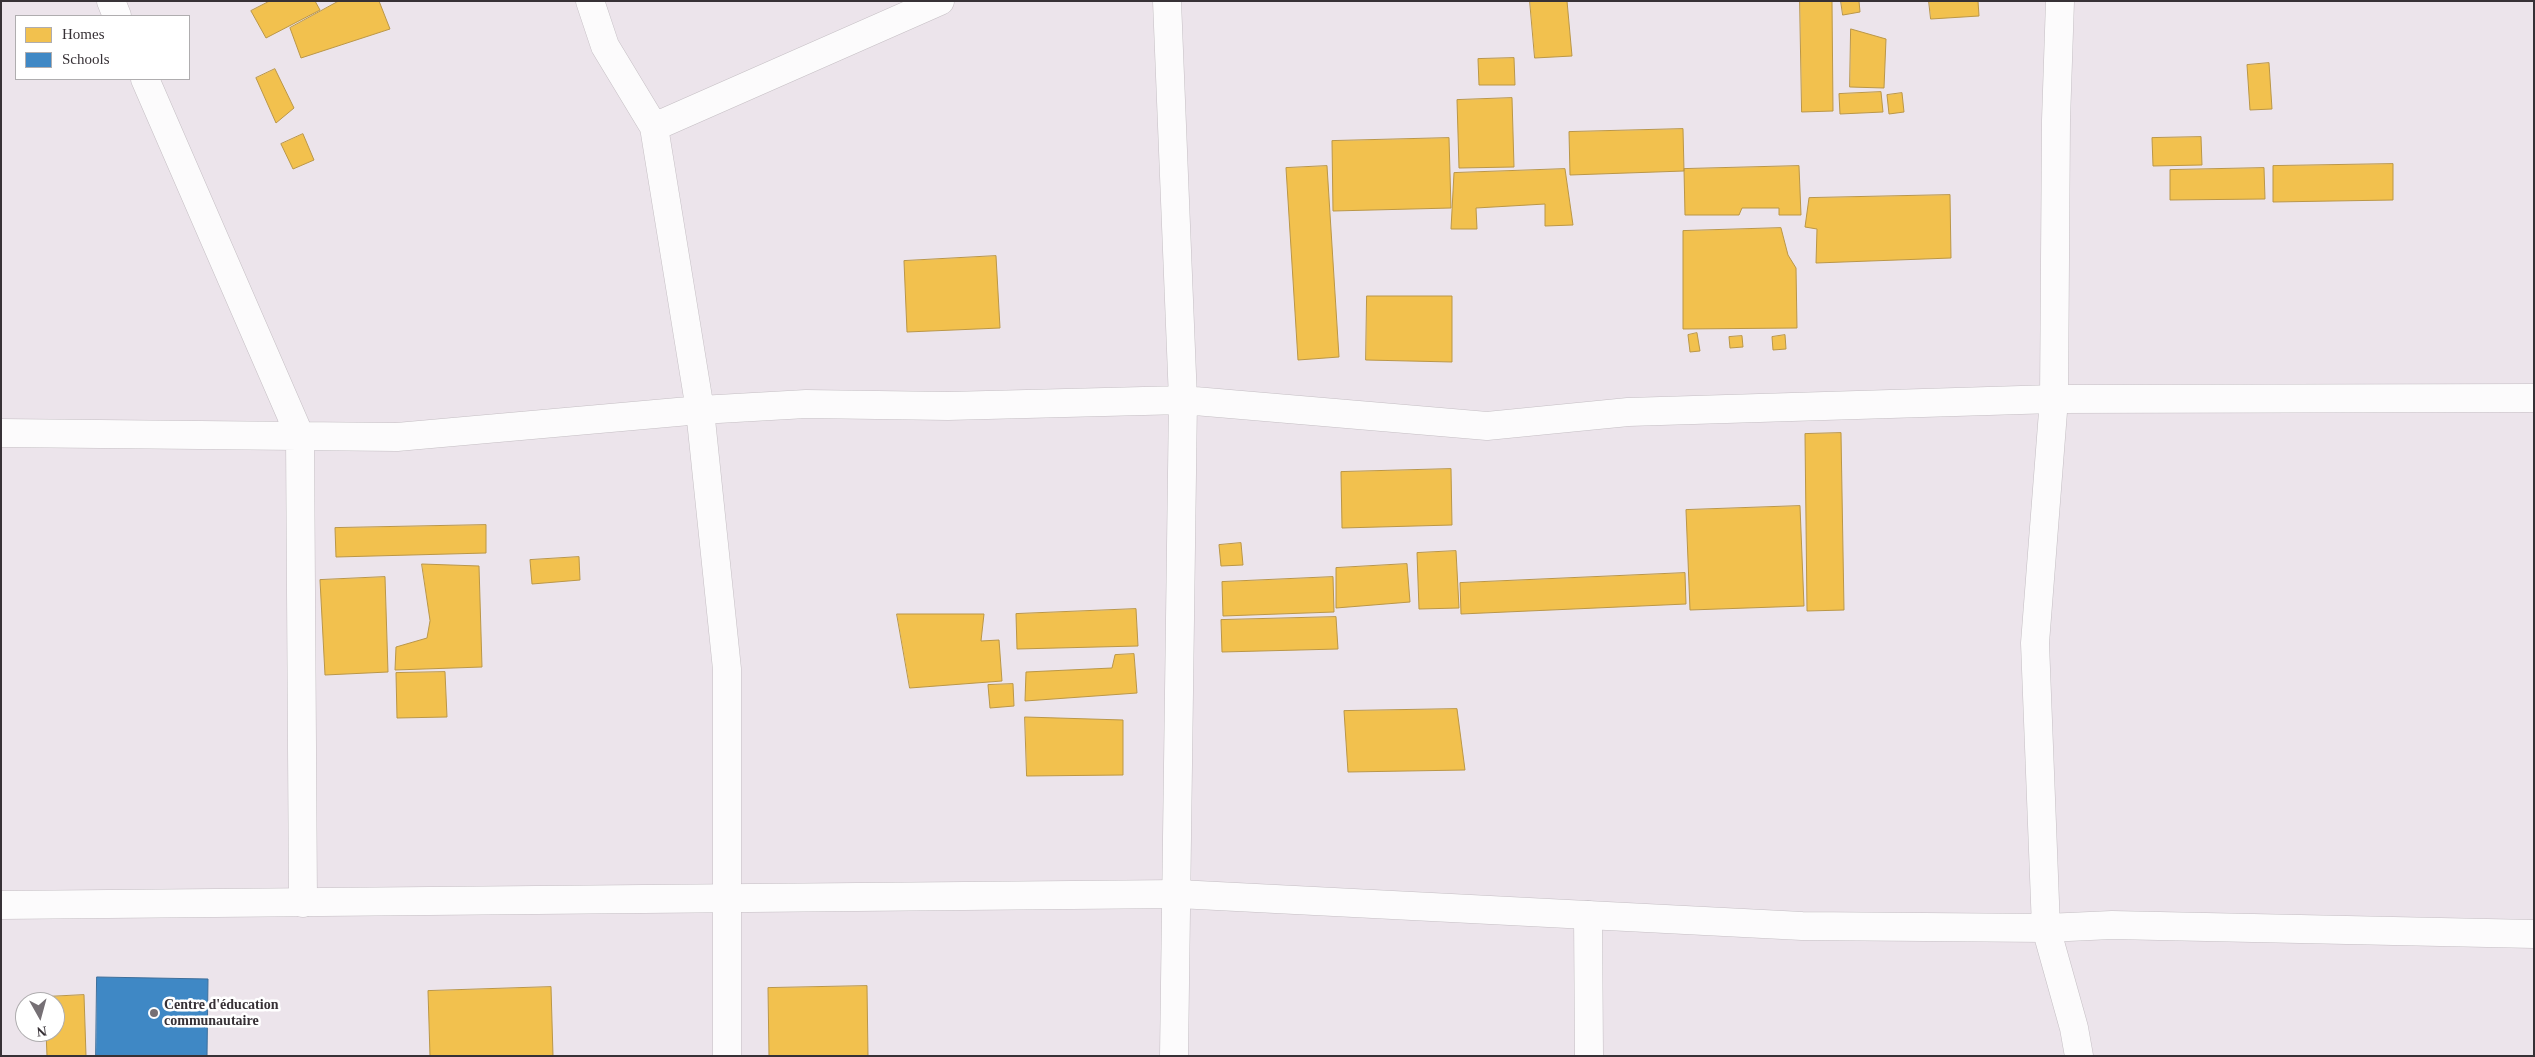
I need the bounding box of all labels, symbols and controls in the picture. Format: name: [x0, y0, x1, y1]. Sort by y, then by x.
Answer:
legend: [15, 15, 190, 80]
text: Homes: [62, 26, 105, 42]
text: Schools: [62, 51, 110, 67]
north arrow: [15, 992, 65, 1042]
place label: Centre d'éducation communautaire: [164, 997, 278, 1030]
marker: Centre d'éducation communautaire: [148, 1007, 160, 1019]
text: N: [36, 1023, 48, 1039]

